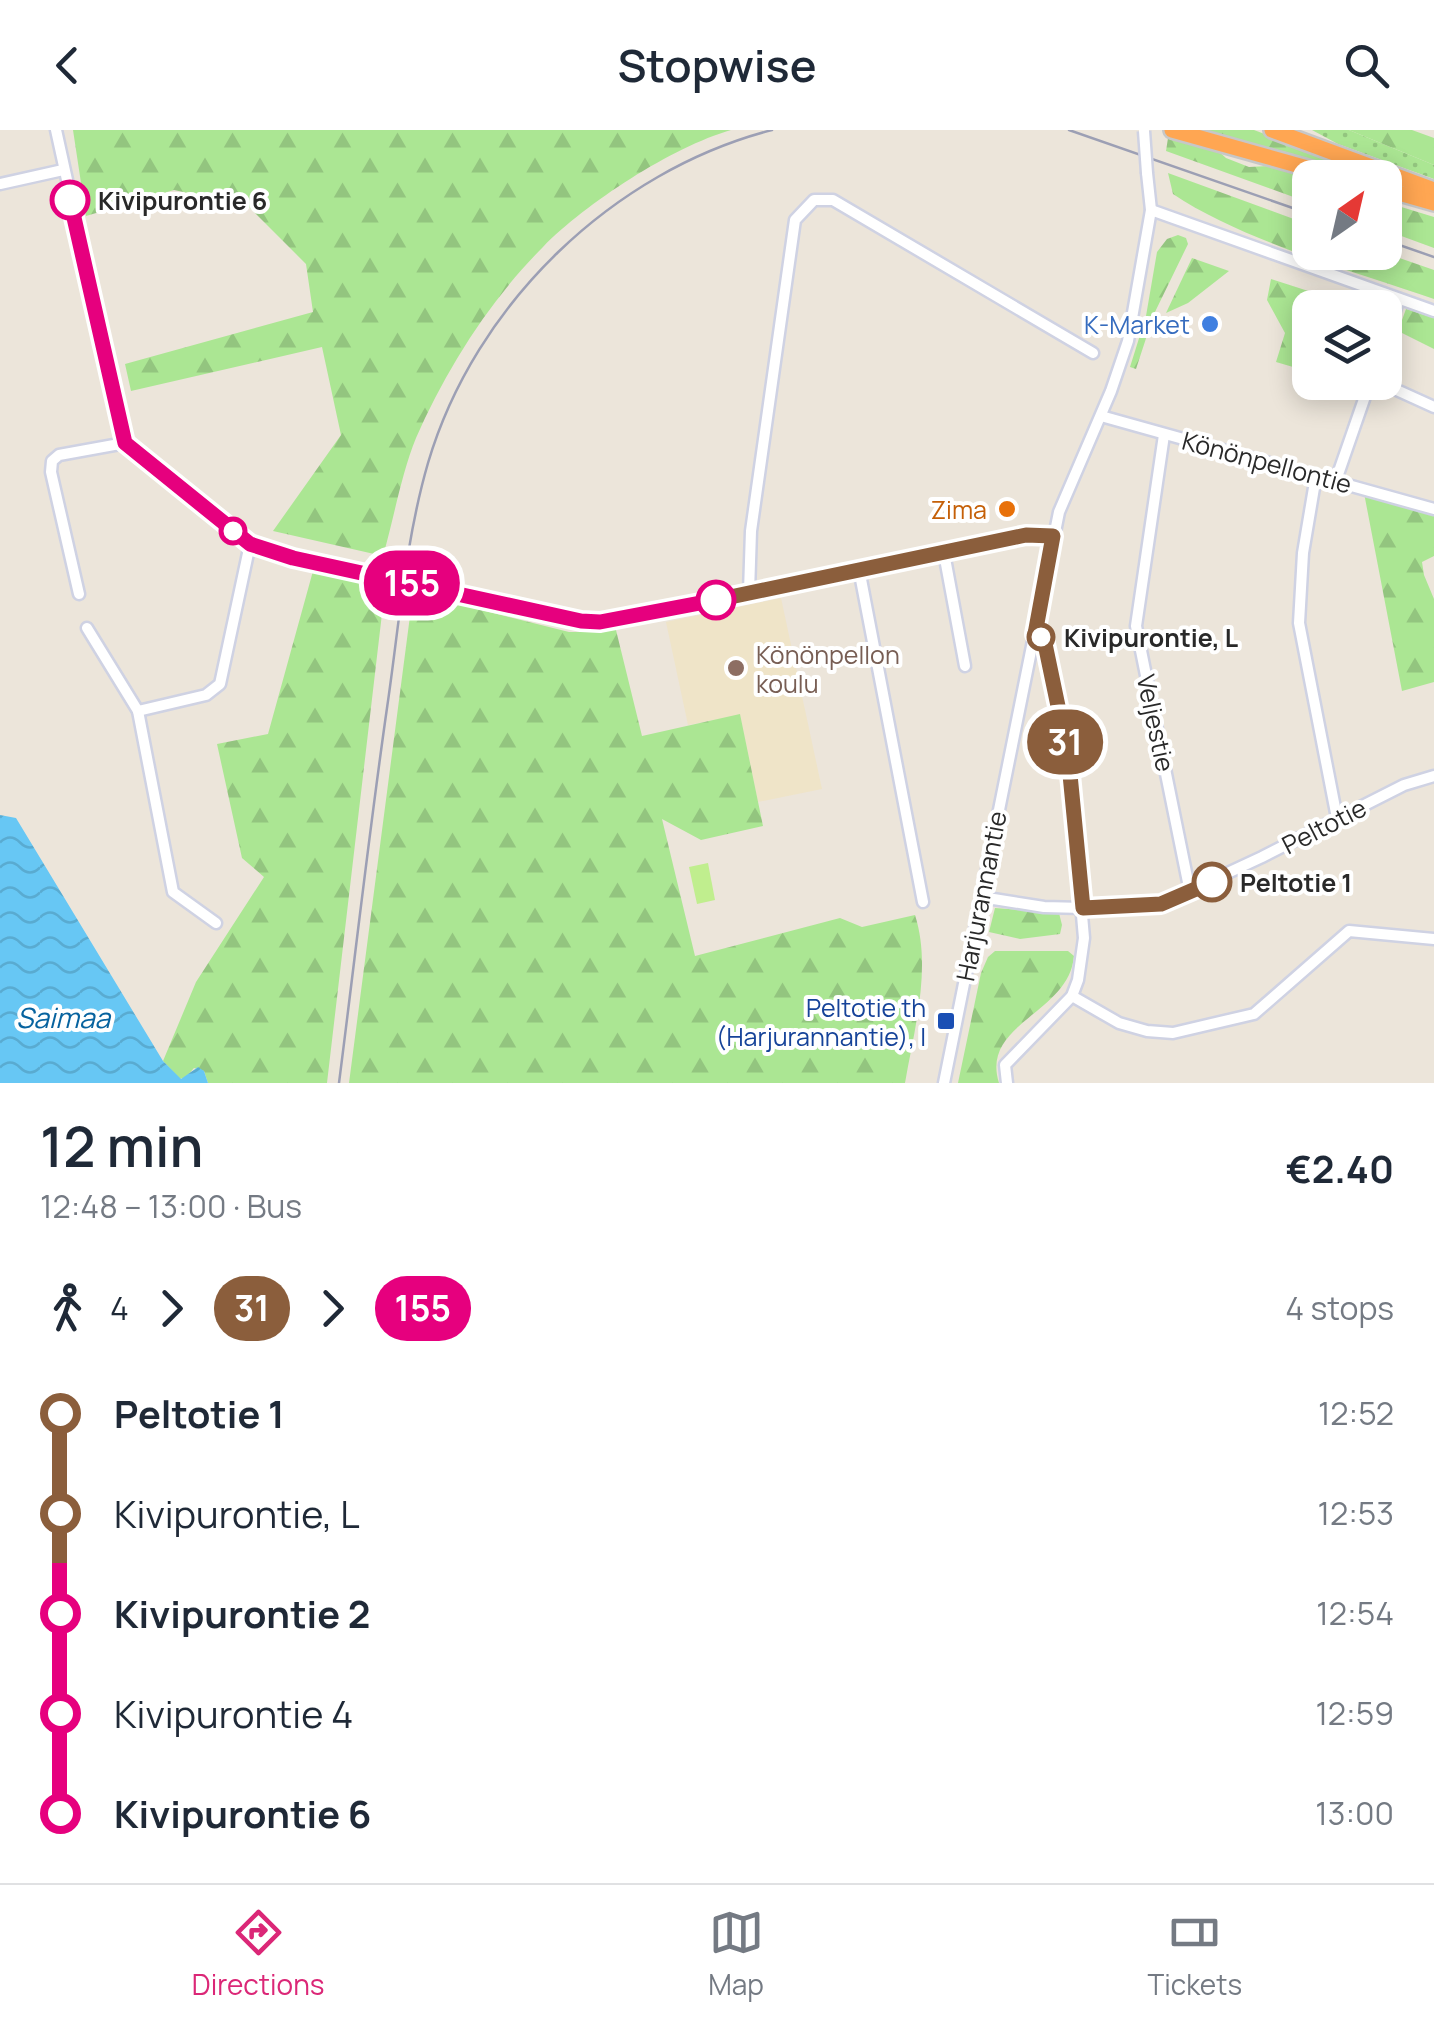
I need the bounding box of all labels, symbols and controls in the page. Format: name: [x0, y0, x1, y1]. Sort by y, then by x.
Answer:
text: Stopwise: [617, 34, 817, 96]
icon: back: [40, 38, 95, 93]
icon: search: [1339, 38, 1394, 93]
north arrow: [1292, 160, 1402, 270]
map controls: [1292, 160, 1402, 400]
marker: Kivipurontie 6: [51, 181, 89, 219]
place label: Kivipurontie 6: [98, 183, 267, 218]
button: layers: [1292, 290, 1402, 400]
place label: K-Market: [1084, 307, 1190, 342]
marker: K-Market: [1199, 313, 1221, 335]
street label: Könönpellontie: [1178, 423, 1356, 501]
place label: Zima: [931, 492, 987, 527]
marker: Zima: [996, 498, 1018, 520]
unlabelled marker: [220, 518, 246, 544]
line badge: 155: [354, 550, 470, 616]
text: 155: [384, 559, 440, 607]
unlabelled marker: [697, 581, 735, 619]
place label: Kivipurontie, L: [1064, 620, 1238, 655]
marker: Kivipurontie, L: [1028, 624, 1054, 650]
place label: Könönpellon koulu: [756, 637, 900, 701]
marker: Könönpellon koulu: [725, 657, 747, 679]
street label: Veljestie: [1129, 671, 1183, 775]
line badge: 31: [1020, 710, 1110, 774]
text: 31: [1047, 718, 1083, 766]
street label: Peltotie: [1276, 790, 1372, 862]
street label: Harjurannantie: [947, 808, 1015, 984]
marker: Peltotie 1: [1193, 863, 1231, 901]
place label: Peltotie 1: [1240, 865, 1352, 900]
place label: Peltotie th (Harjurannantie), I: [716, 990, 926, 1054]
water label: Saimaa: [16, 998, 112, 1036]
marker: Peltotie th (Harjurannantie), I: [935, 1010, 957, 1032]
text: 12 min: [40, 1108, 203, 1184]
text: €2.40: [1286, 1142, 1394, 1194]
text: 12:48 – 13:00 · Bus: [40, 1184, 302, 1228]
icon: walk: [40, 1281, 95, 1336]
icon: forward: [144, 1281, 199, 1336]
icon: forward: [305, 1281, 360, 1336]
text: 31: [234, 1284, 270, 1332]
text: 155: [395, 1284, 451, 1332]
text: 4: [110, 1286, 129, 1330]
text: 4 stops: [1285, 1286, 1394, 1330]
text: Peltotie 1: [114, 1387, 285, 1439]
text: 12:52: [1318, 1391, 1394, 1435]
text: Kivipurontie, L: [114, 1487, 360, 1539]
text: 12:53: [1318, 1491, 1394, 1535]
text: Kivipurontie 2: [114, 1587, 370, 1639]
text: 12:54: [1316, 1591, 1394, 1635]
text: Kivipurontie 4: [114, 1687, 353, 1739]
text: 12:59: [1315, 1691, 1394, 1735]
text: Kivipurontie 6: [114, 1787, 371, 1839]
text: 13:00: [1315, 1791, 1394, 1835]
tab: Directions: [192, 1905, 325, 2003]
tab: Map: [708, 1905, 764, 2003]
tab: Tickets: [1148, 1905, 1242, 2003]

